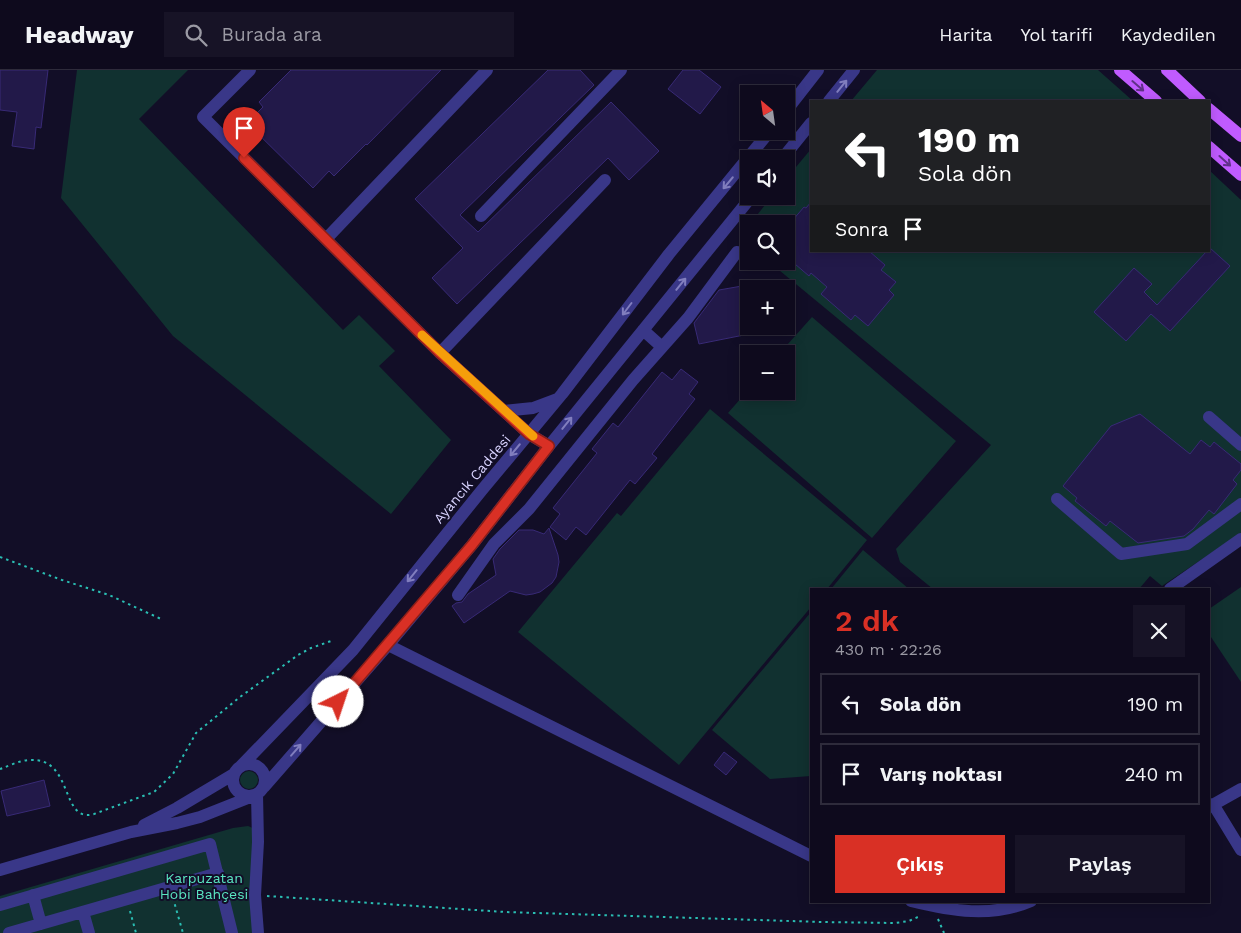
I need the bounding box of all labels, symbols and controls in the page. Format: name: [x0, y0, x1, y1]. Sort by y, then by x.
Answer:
search box: [164, 12, 514, 57]
text: Headway: [25, 21, 134, 49]
icon: search: [182, 21, 210, 49]
text: Burada ara: [222, 23, 322, 46]
text: Harita: [939, 24, 993, 45]
text: Yol tarifi: [1021, 24, 1093, 45]
text: Kaydedilen: [1121, 24, 1216, 45]
one-way arrow: [836, 79, 847, 92]
one-way arrow: [1131, 80, 1144, 91]
north arrow: [740, 85, 795, 140]
map controls: [740, 85, 795, 400]
pin: [223, 107, 265, 158]
icon: arrive: [230, 114, 258, 142]
text: 190 m: [918, 119, 1020, 161]
icon: left: [835, 120, 900, 185]
button: sound: [740, 150, 795, 205]
one-way arrow: [1219, 155, 1232, 167]
text: Sola dön: [918, 161, 1012, 186]
one-way arrow: [723, 176, 734, 189]
button: search: [740, 215, 795, 270]
icon: arrive: [899, 215, 927, 243]
text: Sonra: [835, 218, 889, 241]
one-way arrow: [675, 277, 686, 290]
button: +: [740, 280, 795, 335]
one-way arrow: [621, 302, 632, 315]
button: −: [740, 345, 795, 400]
one-way arrow: [562, 417, 573, 430]
street label: Ayancık Caddesi: [430, 432, 514, 526]
one-way arrow: [509, 444, 520, 457]
one-way arrow: [406, 569, 417, 582]
text: 2 dk: [835, 603, 899, 638]
button: close: [1133, 605, 1185, 657]
text: 430 m · 22:26: [835, 640, 942, 659]
position arrow: [311, 675, 363, 727]
icon: left: [837, 690, 865, 718]
text: Sola dön: [880, 693, 961, 716]
text: 190 m: [1127, 693, 1183, 716]
one-way arrow: [290, 744, 302, 757]
icon: arrive: [837, 760, 865, 788]
text: Varış noktası: [880, 763, 1002, 786]
text: 240 m: [1124, 763, 1183, 786]
button: Çıkış: [835, 835, 1005, 893]
button: Paylaş: [1015, 835, 1185, 893]
park label: Karpuzatan Hobi Bahçesi: [160, 870, 248, 902]

